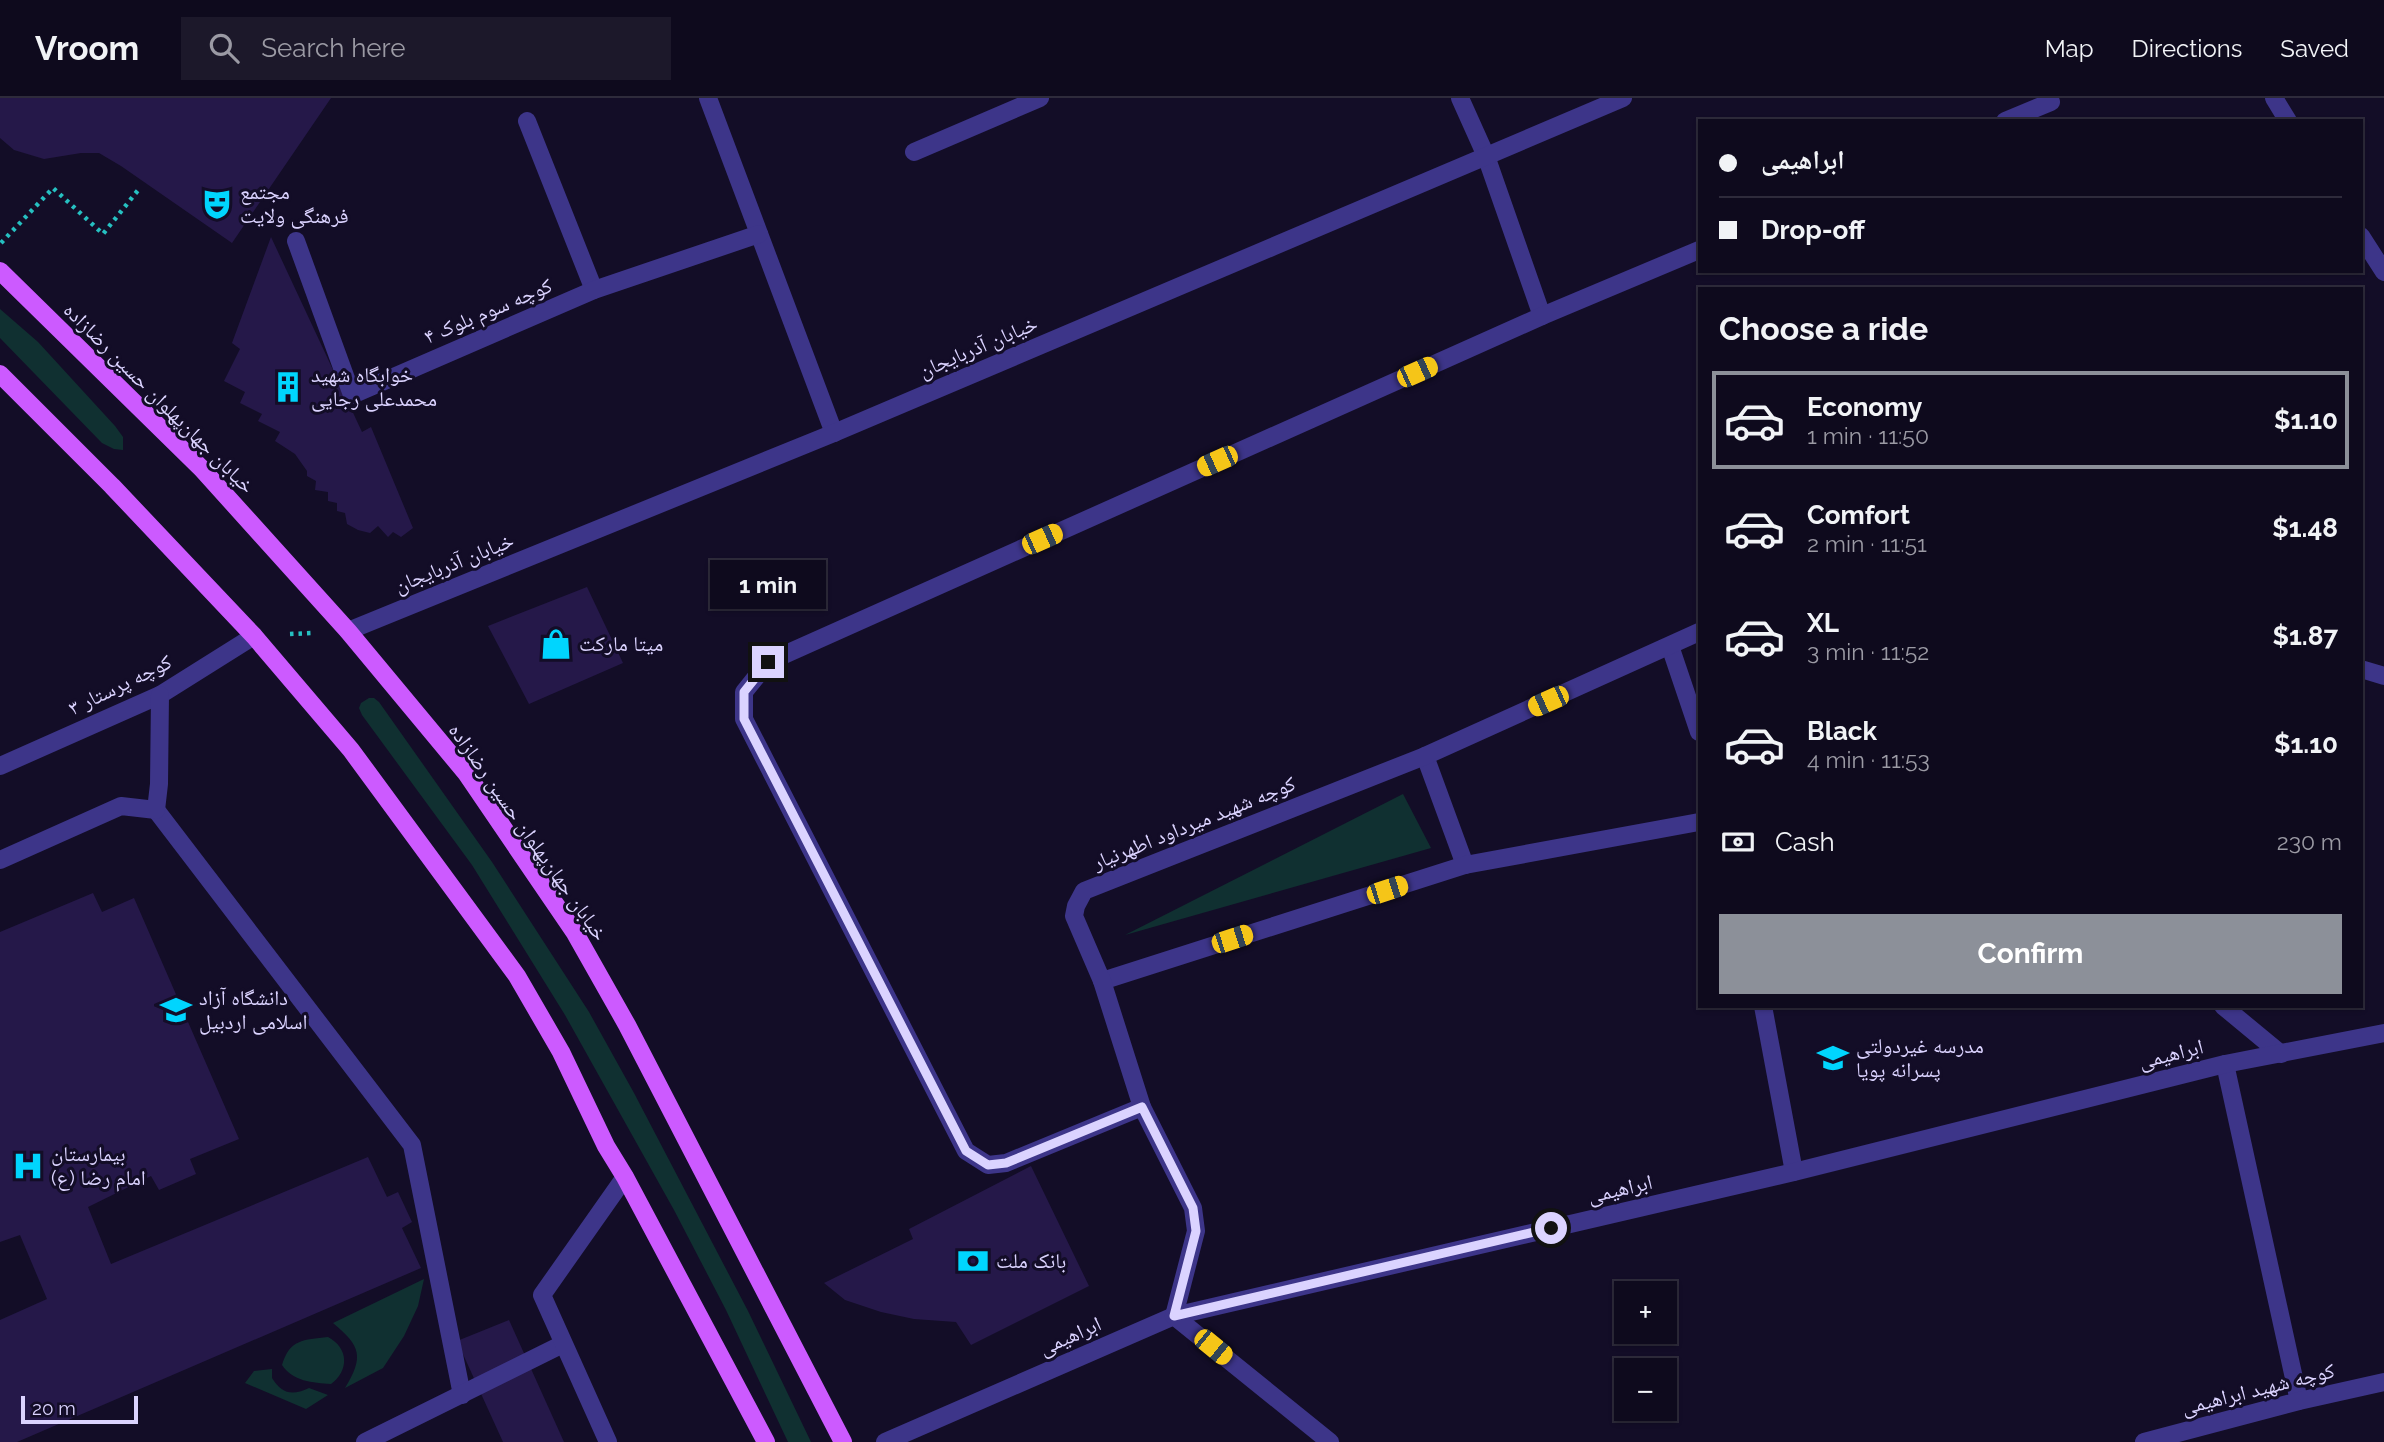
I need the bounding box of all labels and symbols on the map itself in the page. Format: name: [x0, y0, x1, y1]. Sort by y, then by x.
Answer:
place label: مجتمع فرهنگی ولایت: [240, 179, 349, 229]
theatre icon: مجتمع فرهنگی ولایت: [200, 187, 234, 221]
street label: کوچه سوم بلوک ۴: [420, 272, 557, 351]
street label: خیابان جهان‌پهلوان حسین رضا‌زاده: [58, 297, 260, 499]
street label: خیابان آذربایجان: [915, 310, 1041, 383]
car: [1394, 354, 1441, 390]
place label: خوابگاه شهید محمدعلی رجایی: [311, 362, 437, 412]
building icon: خوابگاه شهید محمدعلی رجایی: [271, 370, 305, 404]
car: [1194, 443, 1241, 479]
car: [1019, 521, 1066, 557]
street label: خیابان آذربایجان: [390, 527, 517, 598]
callout: 1 min: [710, 560, 826, 610]
shop icon: میتا مارکت: [539, 627, 573, 661]
place label: میتا مارکت: [579, 631, 663, 656]
route end: [752, 646, 784, 678]
street label: کوچه پرستار ۳: [64, 649, 176, 720]
car: [1525, 683, 1572, 719]
street label: خیابان جهان‌پهلوان حسین رضا‌زاده: [443, 718, 613, 946]
street label: کوچه شهید میرداود اطهرنیار: [1088, 770, 1299, 875]
car: [1364, 874, 1411, 906]
car: [1209, 923, 1256, 955]
place label: دانشگاه آزاد اسلامی اردبیل: [199, 985, 308, 1035]
school or university icon: دانشگاه آزاد اسلامی اردبیل: [159, 993, 193, 1027]
place label: مدرسه غیردولتی پسرانه پویا: [1856, 1033, 1984, 1082]
street label: ابراهیمی: [2136, 1033, 2206, 1075]
school or university icon: مدرسه غیردولتی پسرانه پویا: [1816, 1041, 1850, 1075]
place label: بیمارستان امام رضا (ع): [51, 1141, 146, 1192]
hospital icon: بیمارستان امام رضا (ع): [11, 1149, 45, 1183]
street label: ابراهیمی: [1585, 1169, 1655, 1209]
route start: [1535, 1212, 1567, 1244]
bank icon: بانک ملت: [956, 1244, 990, 1278]
place label: بانک ملت: [996, 1248, 1066, 1273]
street label: ابراهیمی: [1035, 1311, 1105, 1361]
car: [1191, 1326, 1236, 1368]
street label: کوچه شهید ابراهیمی: [2179, 1357, 2338, 1421]
scale bar: [21, 1393, 138, 1425]

